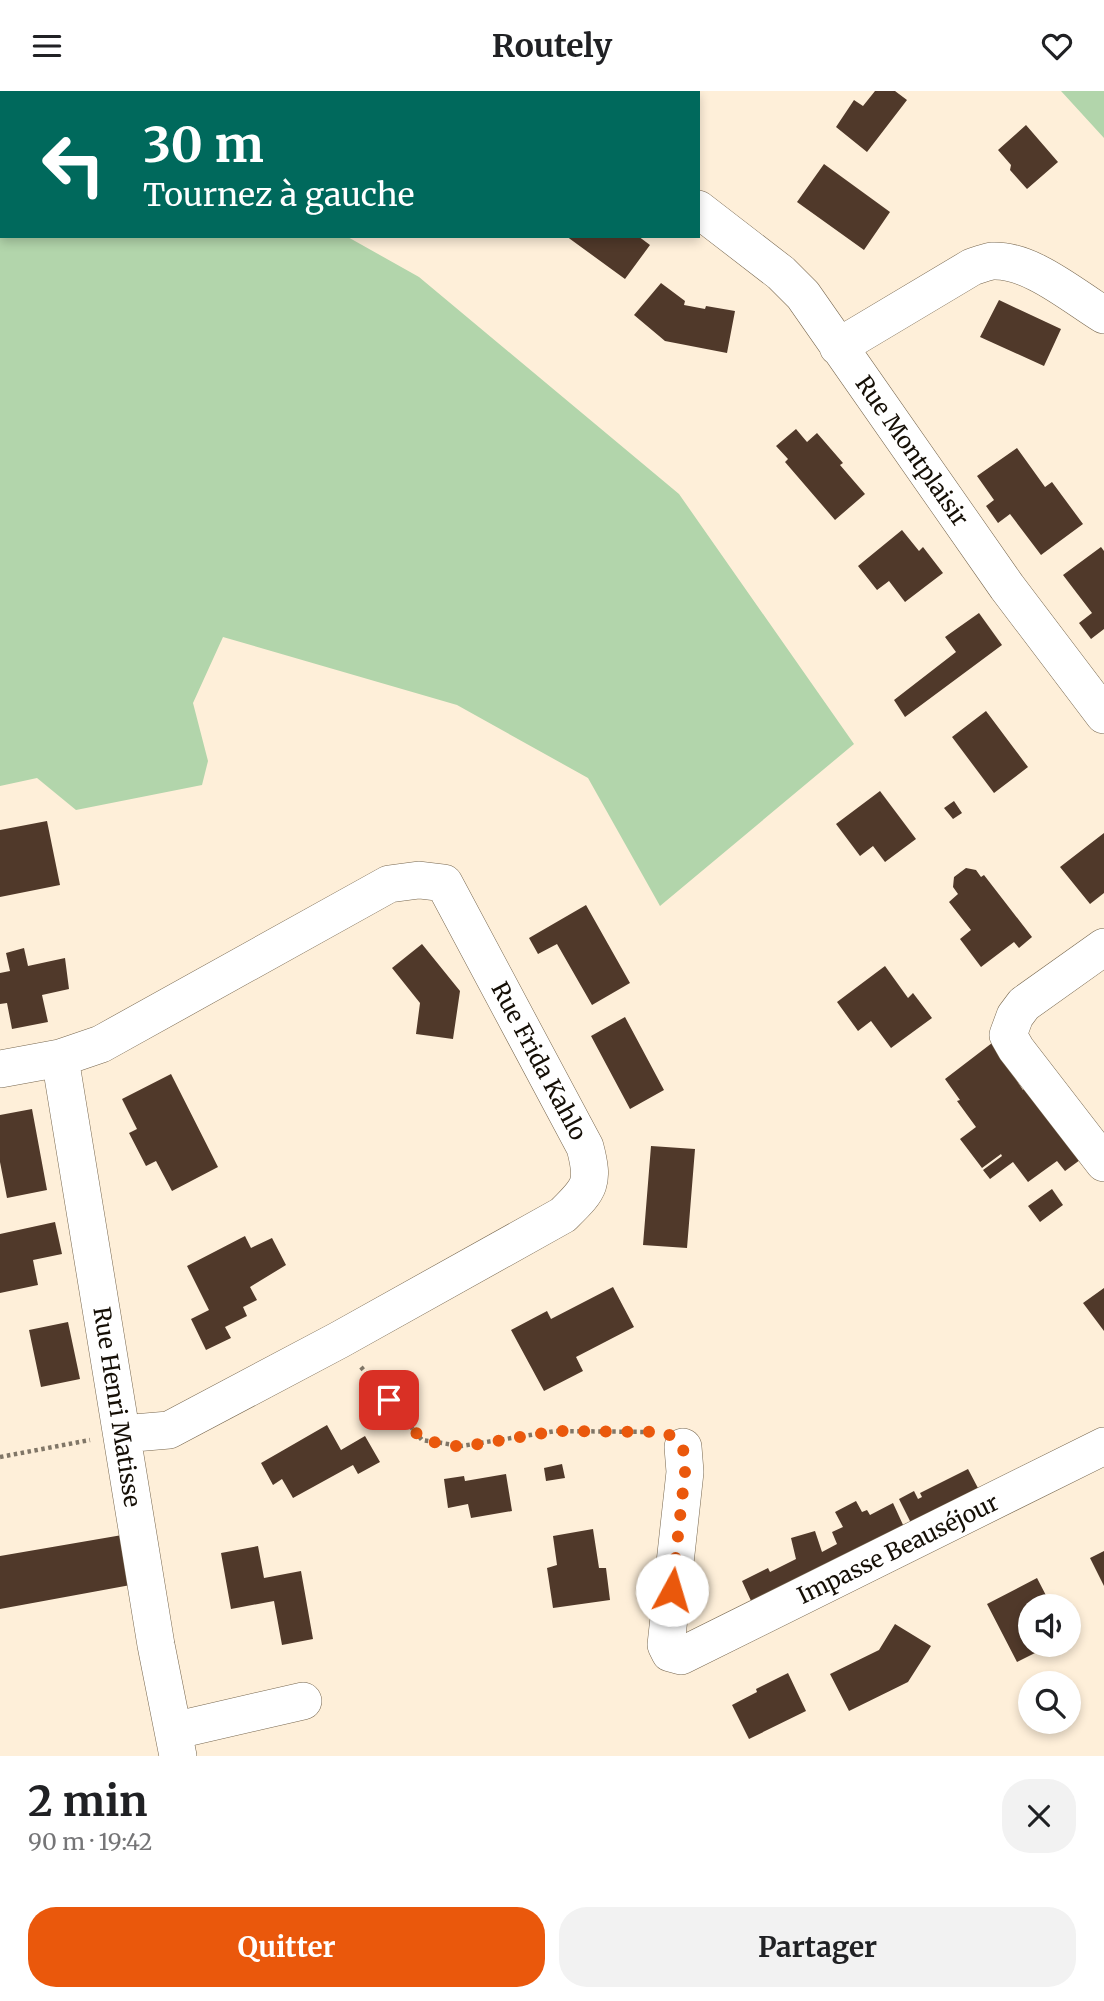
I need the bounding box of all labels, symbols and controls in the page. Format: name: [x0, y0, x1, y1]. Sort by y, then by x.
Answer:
text: Routely: [492, 26, 612, 66]
icon: menu: [28, 27, 66, 65]
icon: heart: [1038, 27, 1076, 65]
text: 30 m: [143, 114, 264, 175]
icon: left: [28, 119, 119, 210]
text: Tournez à gauche: [143, 175, 414, 215]
street label: Rue Montplaisir: [850, 370, 975, 532]
street label: Rue Frida Kahlo: [486, 977, 593, 1145]
street label: Rue Henri Matisse: [87, 1305, 148, 1509]
pin: [359, 1370, 419, 1430]
icon: arrive: [370, 1381, 408, 1419]
street label: Impasse Beauséjour: [792, 1487, 1003, 1610]
position arrow: [635, 1553, 709, 1627]
map controls: [1018, 1594, 1081, 1734]
button: sound: [1018, 1594, 1081, 1657]
button: search: [1018, 1671, 1081, 1734]
text: 2 min: [28, 1775, 148, 1827]
button: close: [1002, 1779, 1076, 1853]
text: 90 m · 19:42: [28, 1827, 152, 1856]
button: Quitter: [28, 1907, 545, 1987]
button: Partager: [559, 1907, 1076, 1987]

